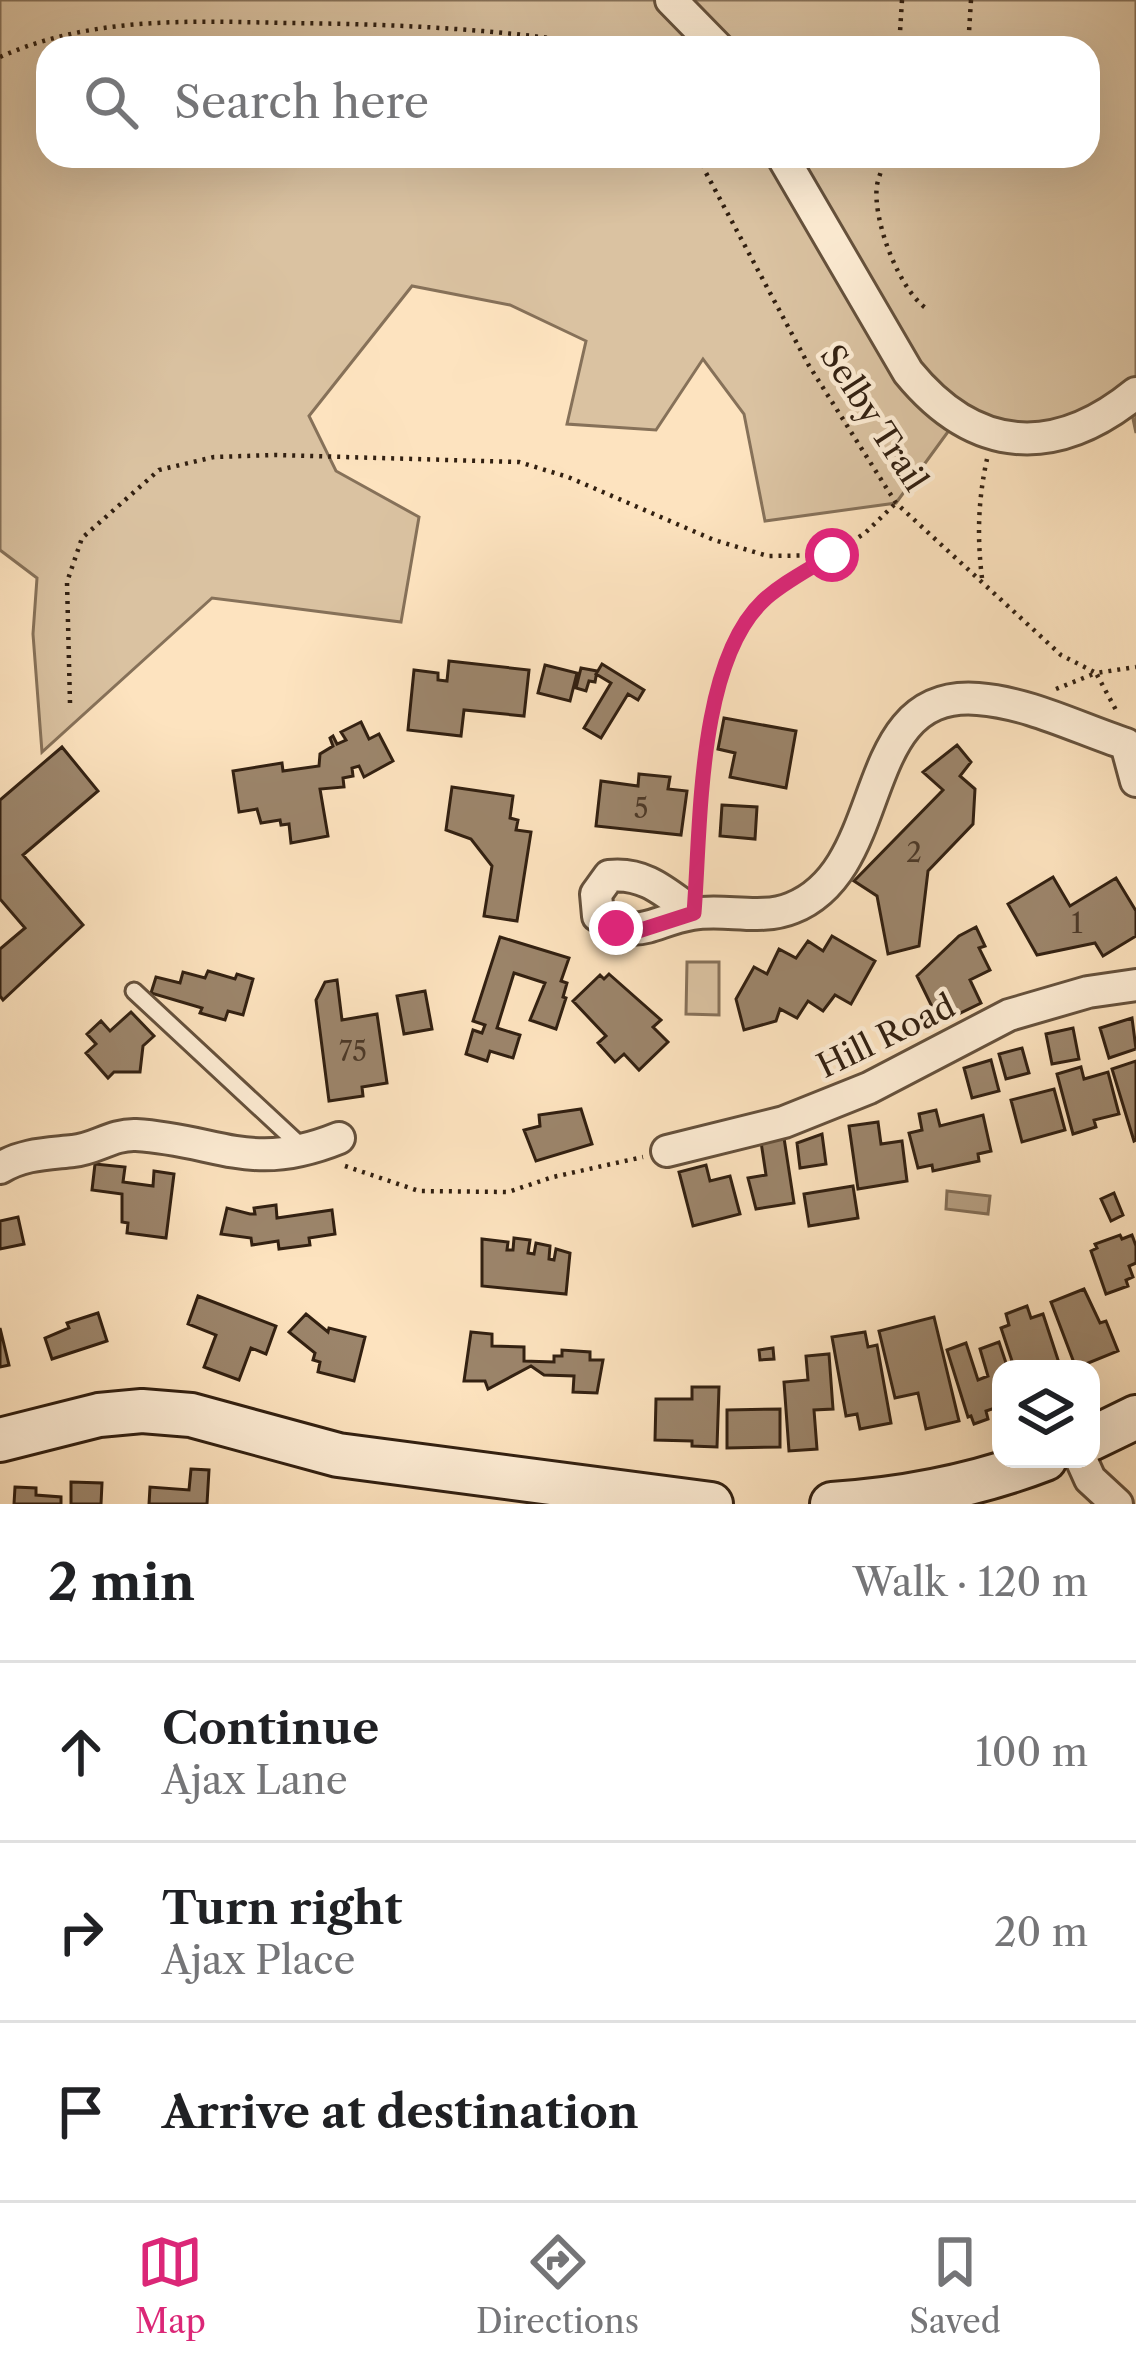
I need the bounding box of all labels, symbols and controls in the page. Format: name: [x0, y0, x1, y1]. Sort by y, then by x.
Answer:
search box: [36, 36, 1100, 168]
icon: search: [78, 69, 144, 135]
text: Search here: [174, 74, 429, 130]
street label: Selby Trail: [812, 337, 937, 499]
route start: [805, 528, 859, 582]
house number: 5: [634, 792, 648, 825]
house number: 2: [906, 836, 922, 869]
route end: [589, 901, 643, 955]
house number: 1: [1071, 907, 1083, 940]
street label: Hill Road: [810, 985, 962, 1087]
house number: 75: [339, 1035, 367, 1068]
map controls: [992, 1360, 1100, 1468]
button: layers: [992, 1360, 1100, 1468]
text: 2 min: [48, 1551, 195, 1613]
text: Walk · 120 m: [853, 1558, 1088, 1606]
text: Continue: [162, 1700, 379, 1756]
icon: ahead: [48, 1719, 114, 1785]
text: 100 m: [975, 1728, 1088, 1776]
text: Ajax Lane: [162, 1756, 348, 1804]
text: Turn right: [162, 1880, 402, 1936]
icon: right: [48, 1899, 114, 1965]
text: 20 m: [994, 1908, 1088, 1956]
text: Ajax Place: [162, 1936, 355, 1984]
icon: arrive: [48, 2079, 114, 2145]
text: Arrive at destination: [162, 2084, 639, 2140]
tab: Map: [135, 2229, 206, 2342]
tab: Directions: [476, 2229, 639, 2342]
tab: Saved: [909, 2229, 1001, 2342]

